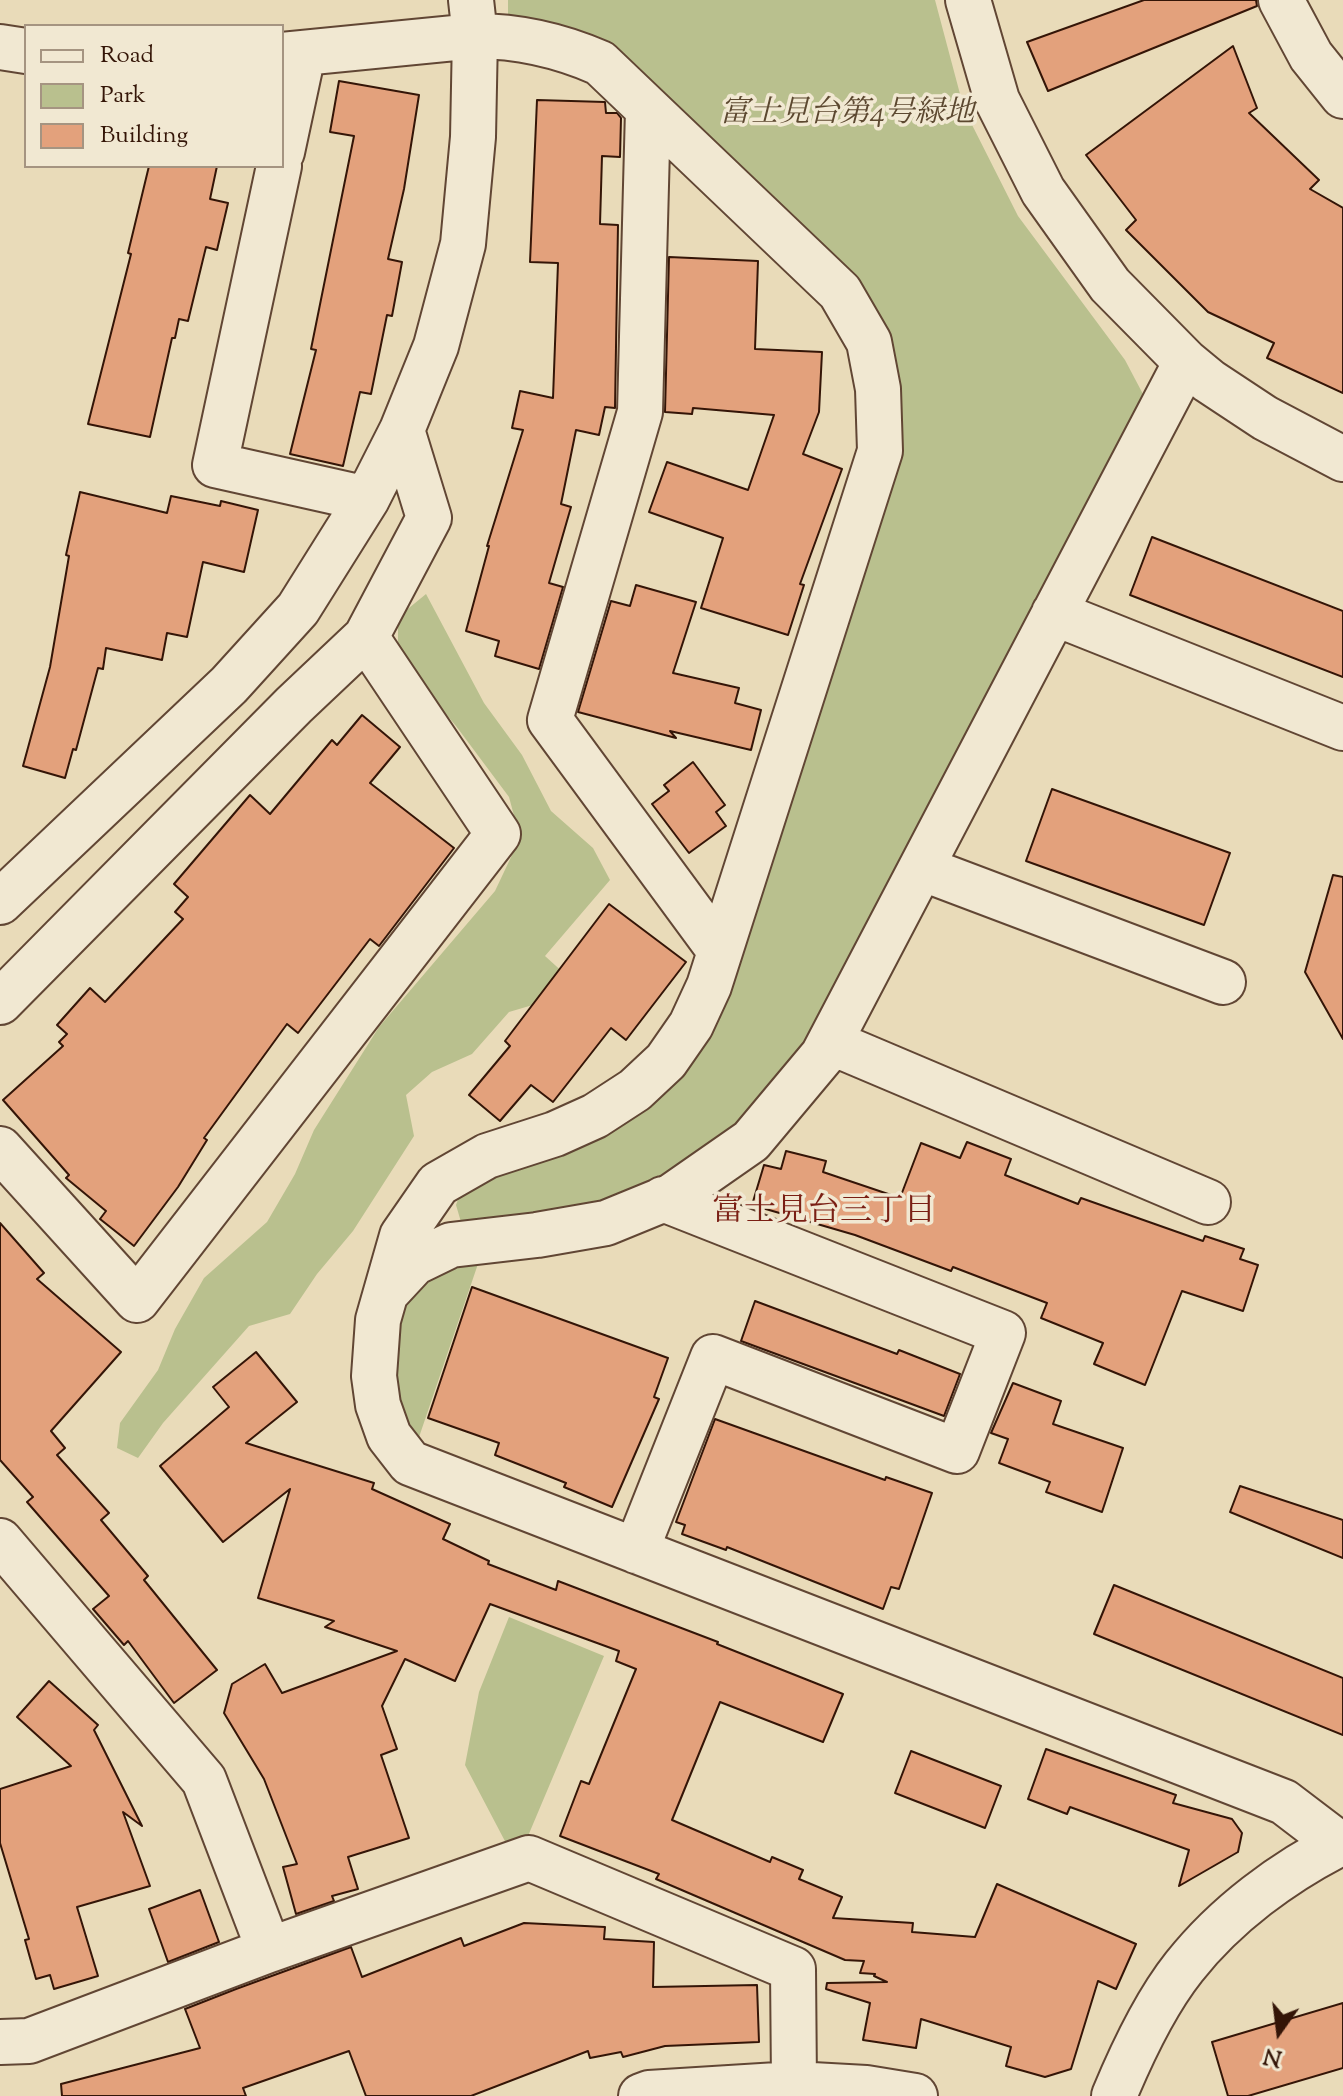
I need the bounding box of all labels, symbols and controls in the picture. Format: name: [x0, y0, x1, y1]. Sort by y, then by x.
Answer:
legend: [24, 24, 284, 168]
text: Road: [100, 39, 154, 73]
text: Park: [100, 79, 146, 113]
park label: 富士見台第4号緑地: [720, 98, 974, 134]
text: Building: [100, 119, 188, 153]
district label: 富士見台三丁目: [712, 1196, 936, 1234]
north arrow: [1239, 1992, 1319, 2072]
text: N: [1261, 2038, 1286, 2073]

